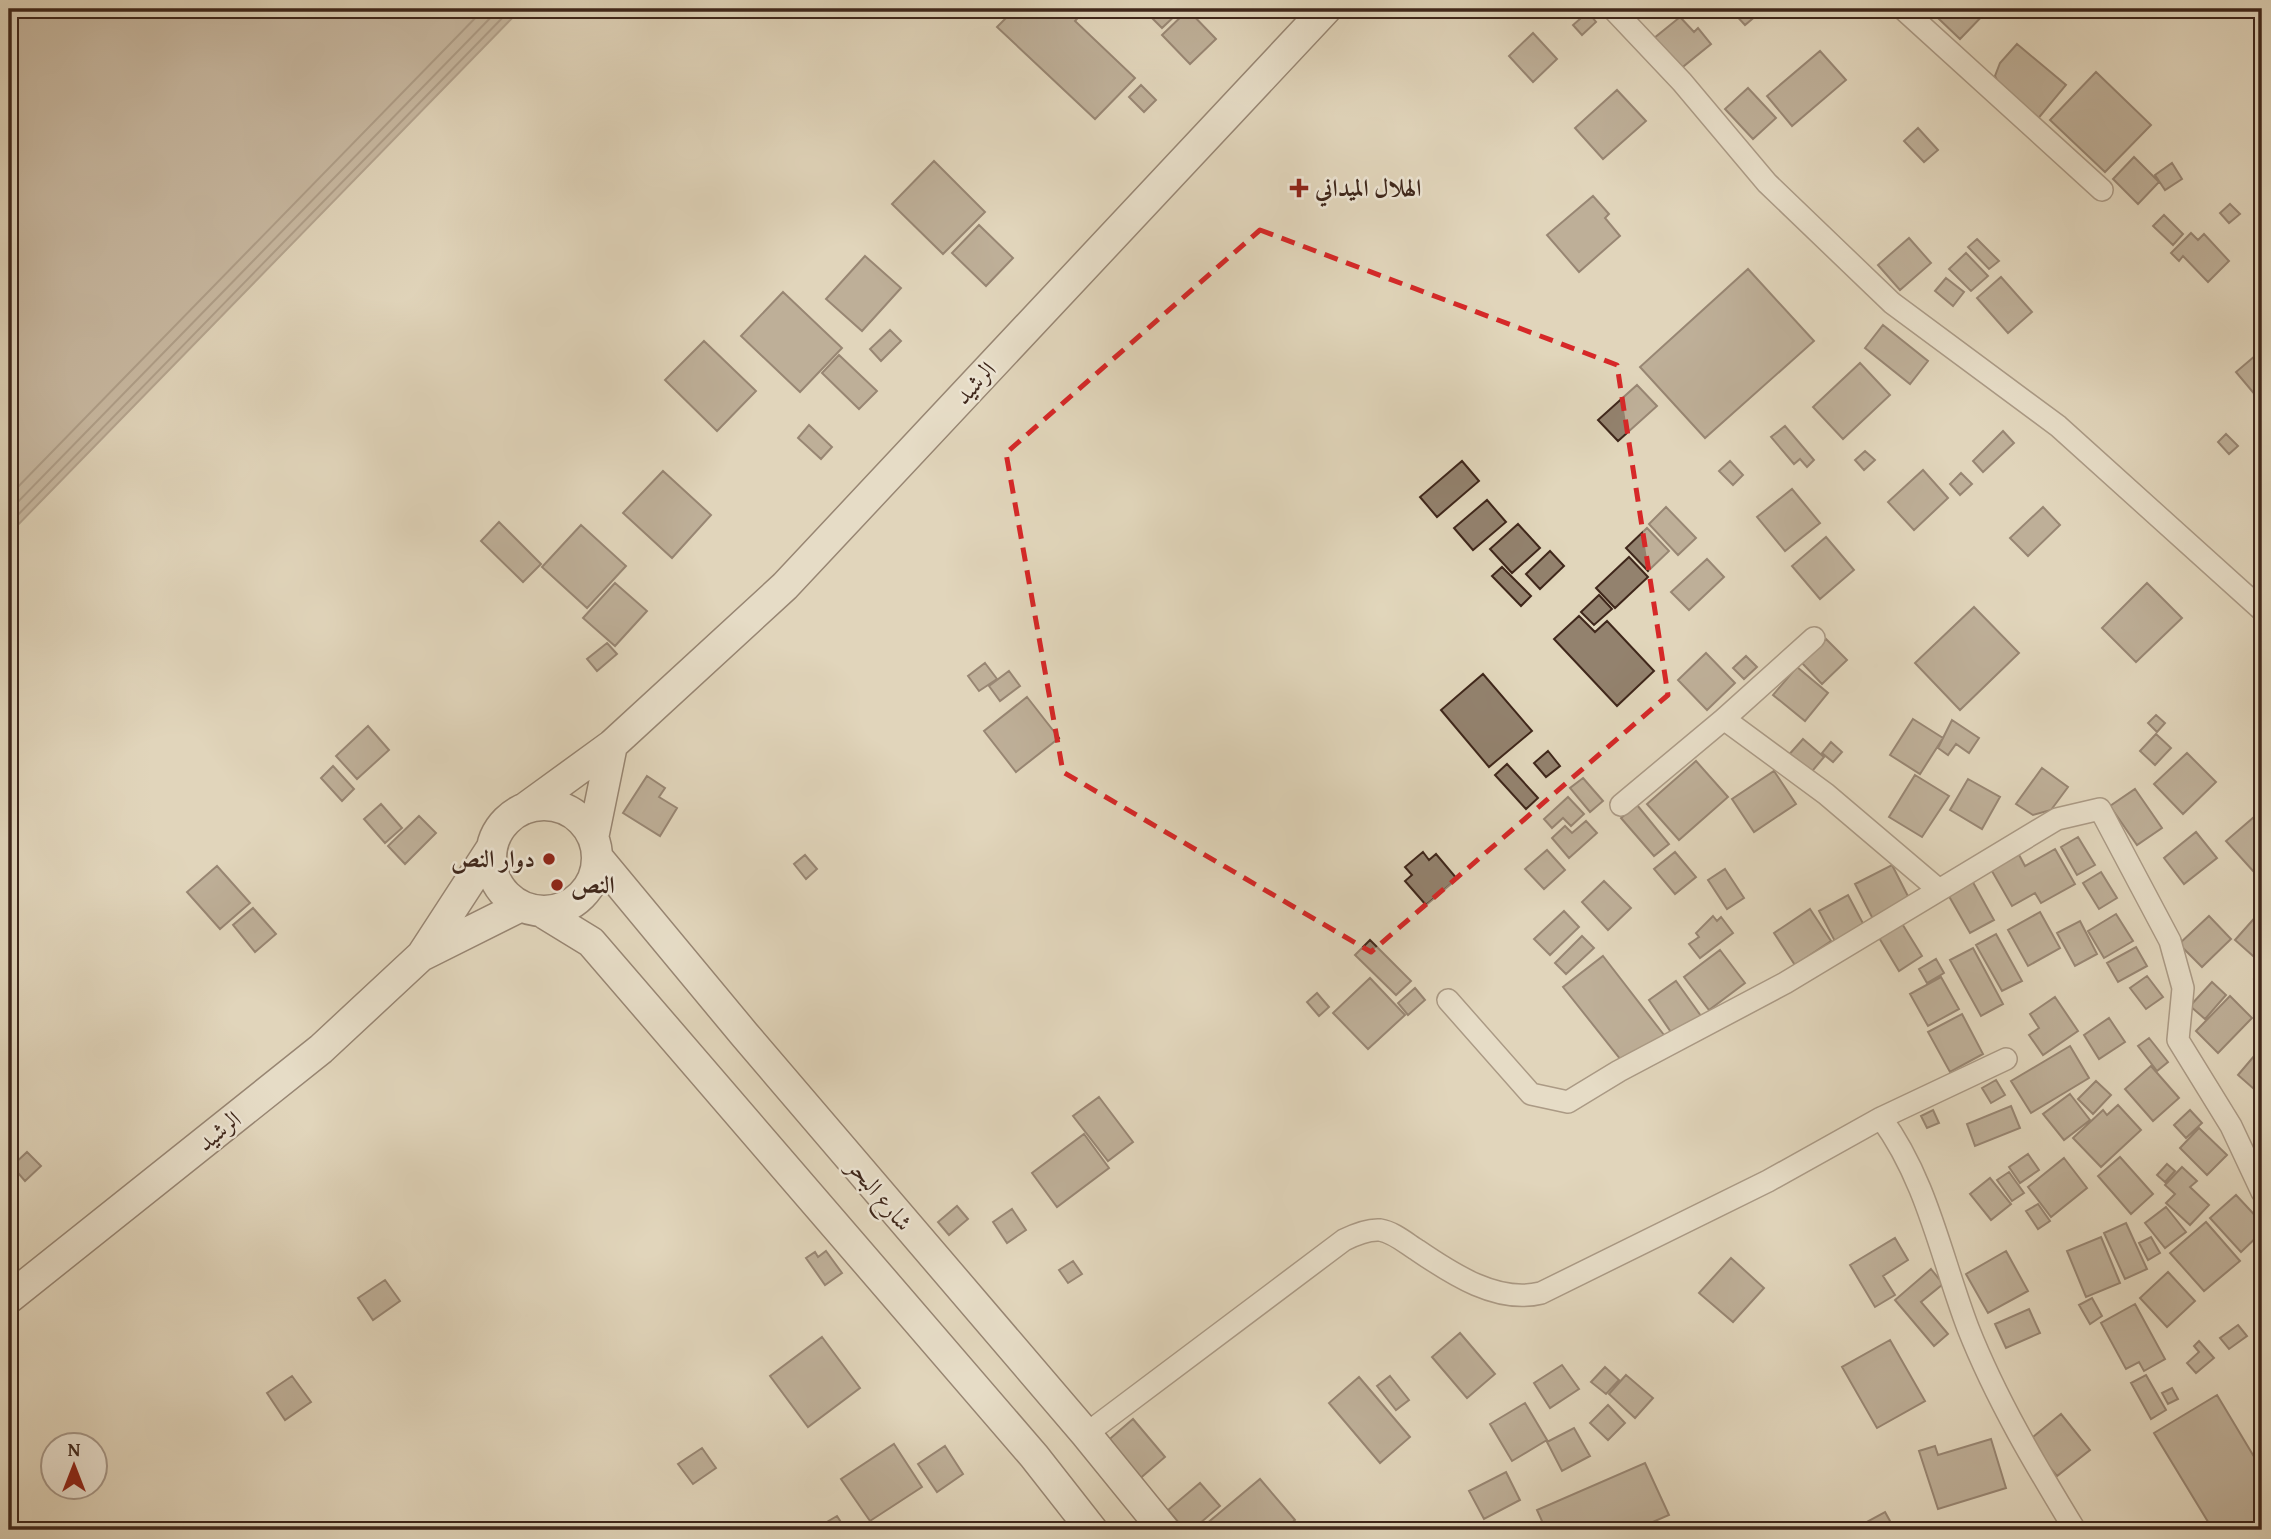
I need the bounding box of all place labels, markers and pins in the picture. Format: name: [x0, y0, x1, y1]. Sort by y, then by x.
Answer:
place label: الهلال الميداني: [1314, 170, 1421, 207]
marker: الهلال الميداني: [1289, 178, 1309, 198]
place label: دوار النص: [451, 841, 535, 876]
marker: دوار النص: [541, 851, 557, 867]
place label: النص: [571, 867, 615, 902]
marker: النص: [549, 877, 565, 893]

